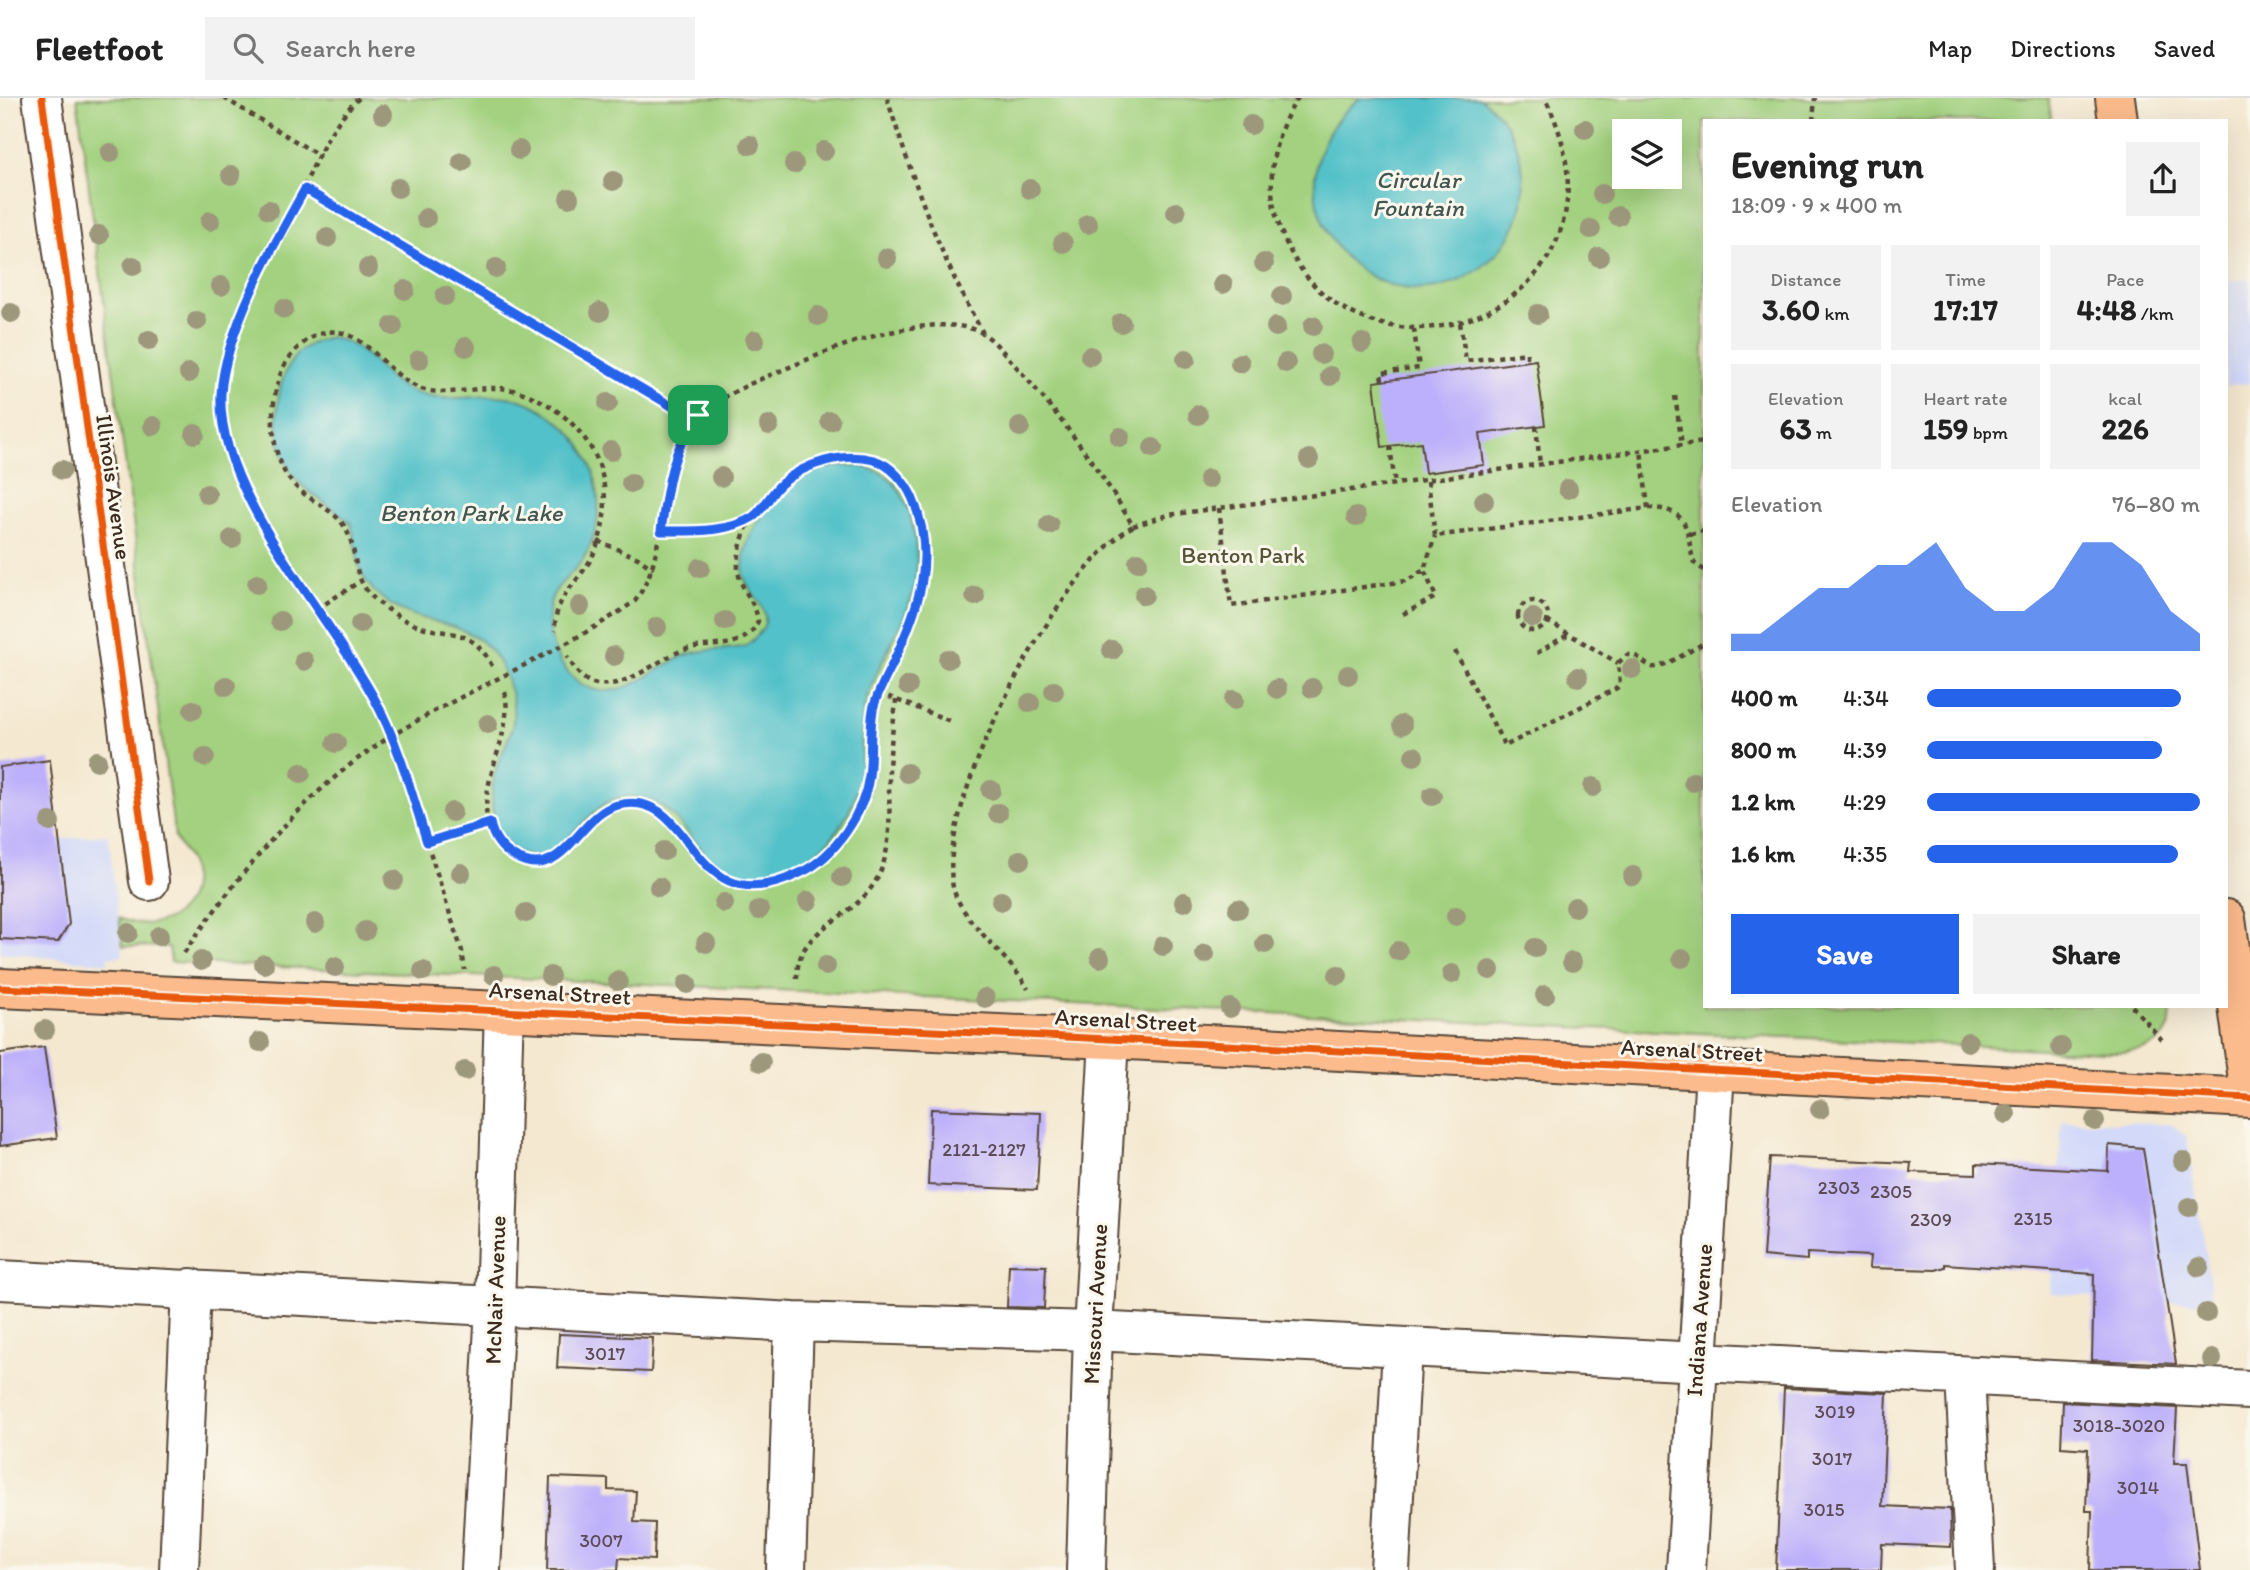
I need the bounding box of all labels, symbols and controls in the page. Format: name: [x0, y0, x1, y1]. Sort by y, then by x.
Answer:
search box: [205, 17, 695, 80]
text: Fleetfoot: [35, 29, 163, 68]
icon: search: [229, 29, 267, 67]
text: Search here: [285, 32, 416, 64]
text: Map: [1928, 34, 1972, 63]
text: Directions: [2010, 34, 2116, 63]
text: Saved: [2154, 34, 2215, 63]
map controls: [1612, 119, 1682, 189]
button: layers: [1612, 119, 1682, 189]
text: Evening run: [1731, 142, 1924, 188]
button: share: [2126, 142, 2200, 216]
water label: Circular Fountain: [1372, 165, 1464, 222]
text: 18:09 · 9 × 400 m: [1731, 191, 1902, 219]
text: Distance: [1770, 268, 1841, 291]
text: Time: [1945, 268, 1986, 291]
text: Pace: [2106, 268, 2144, 291]
text: 3.60: [1762, 291, 1820, 328]
text: 17:17: [1933, 291, 1998, 328]
text: 4:48: [2077, 291, 2136, 328]
text: km: [1820, 302, 1850, 325]
text: /km: [2136, 302, 2174, 325]
pin: [668, 385, 728, 445]
text: Elevation: [1768, 387, 1844, 410]
text: Heart rate: [1923, 387, 2008, 410]
text: kcal: [2108, 387, 2142, 410]
icon: arrive: [679, 396, 717, 434]
text: 63: [1780, 410, 1812, 447]
text: 159: [1923, 410, 1968, 447]
text: 226: [2101, 410, 2149, 447]
street label: Illinois Avenue: [90, 413, 138, 561]
text: m: [1812, 421, 1832, 444]
text: bpm: [1968, 421, 2008, 444]
text: Elevation: [1731, 490, 1822, 518]
text: 76–80 m: [2112, 490, 2200, 518]
water label: Benton Park Lake: [380, 498, 564, 527]
park label: Benton Park: [1181, 541, 1305, 569]
text: 400 m: [1731, 684, 1798, 712]
text: 4:34: [1843, 684, 1889, 712]
text: 800 m: [1731, 736, 1796, 764]
text: 4:39: [1843, 736, 1887, 764]
text: 1.2 km: [1731, 788, 1795, 816]
text: 4:29: [1843, 788, 1887, 816]
text: 1.6 km: [1731, 840, 1795, 868]
text: 4:35: [1843, 840, 1887, 868]
button: Save: [1731, 914, 1959, 994]
button: Share: [1973, 914, 2200, 994]
street label: Arsenal Street: [488, 975, 632, 1011]
street label: Arsenal Street: [1054, 1002, 1198, 1038]
street label: Arsenal Street: [1620, 1032, 1764, 1068]
house number: 2121-2127: [942, 1138, 1026, 1161]
house number: 2303: [1818, 1176, 1860, 1199]
house number: 2305: [1870, 1180, 1912, 1203]
house number: 2315: [2013, 1207, 2053, 1230]
house number: 2309: [1910, 1208, 1952, 1231]
street label: McNair Avenue: [478, 1215, 512, 1365]
street label: Missouri Avenue: [1077, 1223, 1113, 1385]
street label: Indiana Avenue: [1680, 1243, 1718, 1397]
house number: 3017: [585, 1342, 625, 1365]
house number: 3019: [1815, 1400, 1855, 1423]
house number: 3018-3020: [2073, 1414, 2165, 1437]
house number: 3017: [1812, 1447, 1852, 1470]
house number: 3014: [2117, 1476, 2159, 1499]
house number: 3015: [1804, 1498, 1844, 1521]
house number: 3007: [579, 1529, 623, 1552]

